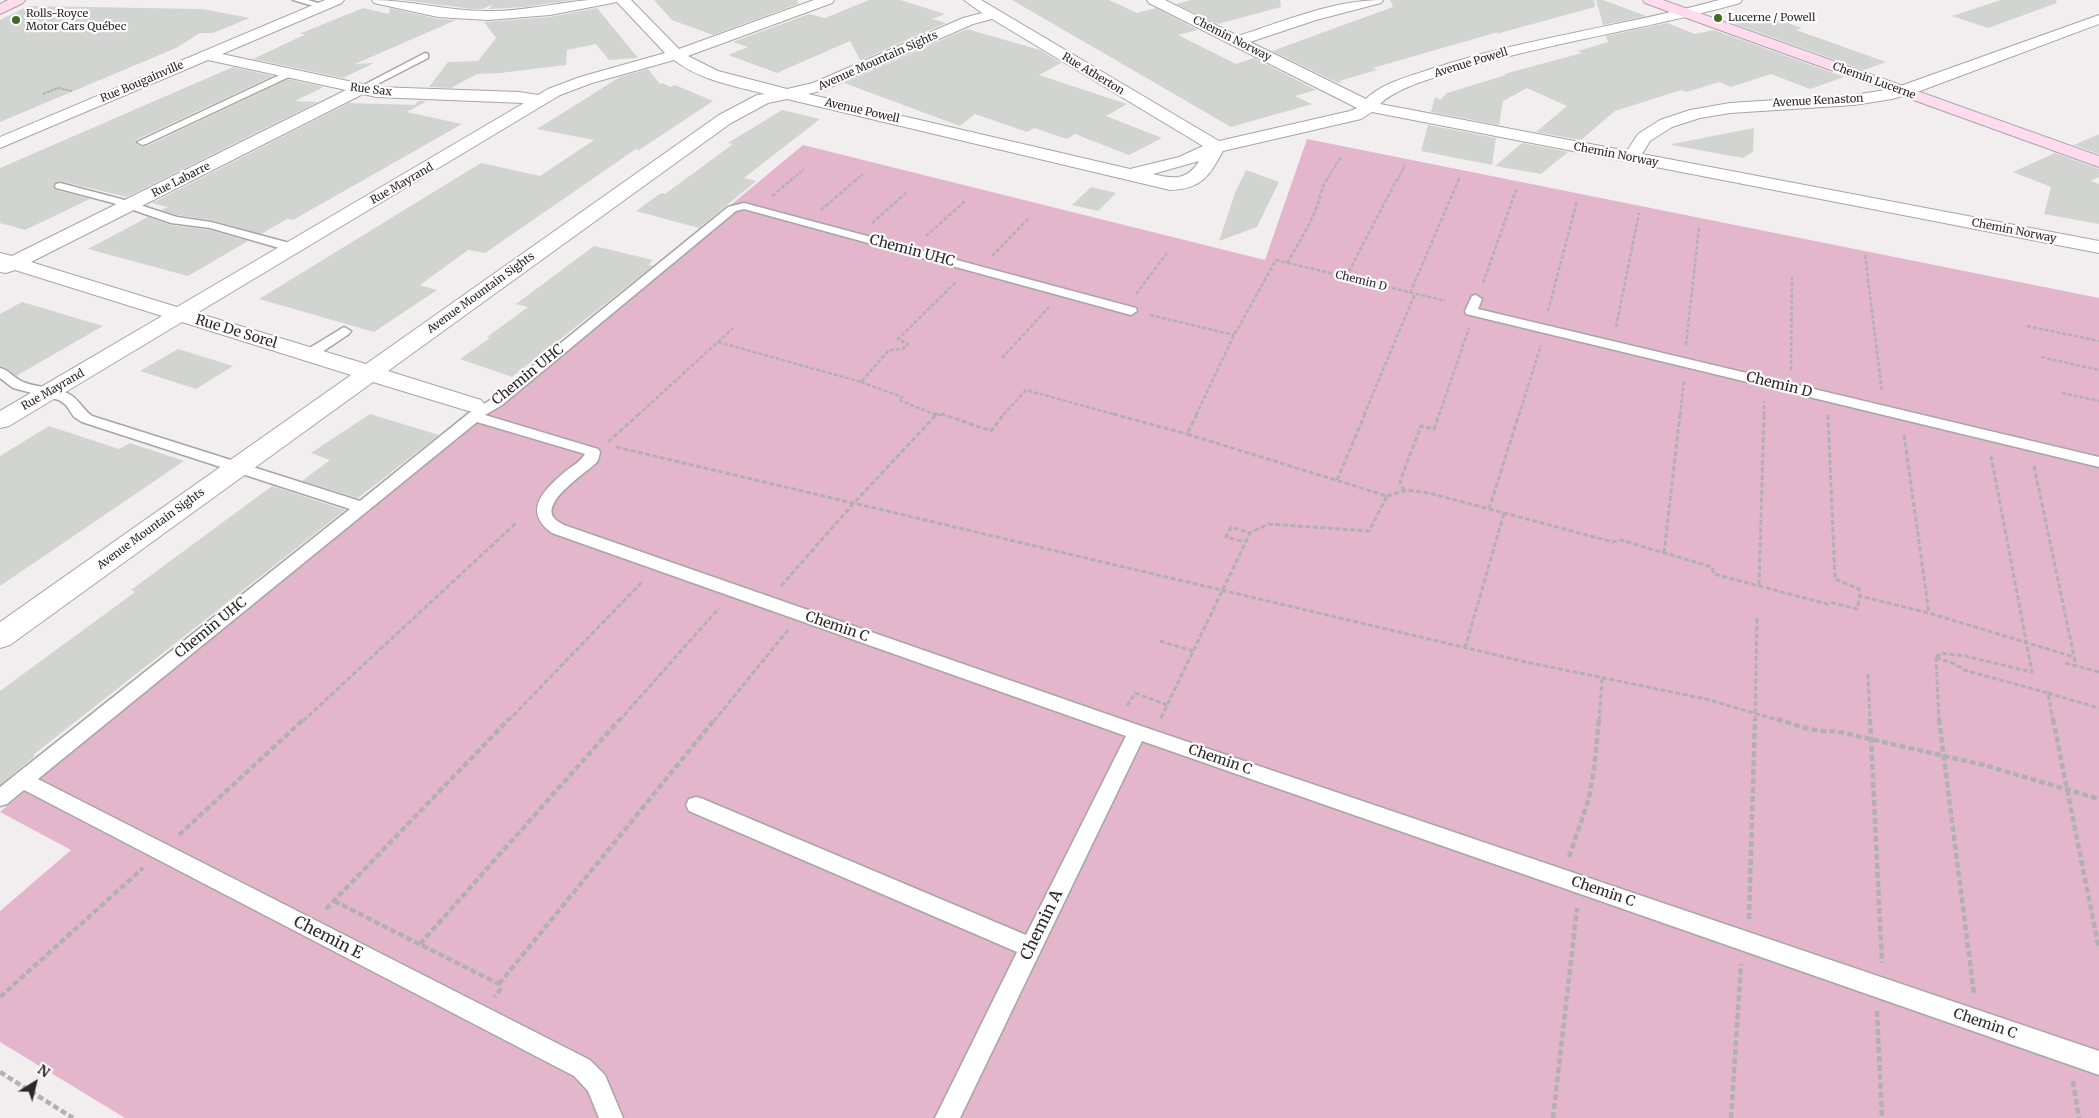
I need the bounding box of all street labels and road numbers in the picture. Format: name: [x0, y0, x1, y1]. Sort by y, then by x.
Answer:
street label: Chemin Norway: [1191, 14, 1273, 64]
street label: Avenue Mountain Sights: [816, 29, 940, 93]
street label: Avenue Powell: [1433, 46, 1509, 80]
street label: Rue Atherton: [1059, 50, 1127, 98]
street label: Rue Bougainville: [98, 59, 186, 105]
street label: Chemin Lucerne: [1831, 60, 1917, 102]
street label: Rue Sax: [349, 81, 393, 99]
street label: Avenue Kenaston: [1772, 92, 1864, 110]
street label: Avenue Powell: [823, 96, 901, 126]
street label: Chemin Norway: [1573, 140, 1659, 170]
street label: Rue Labarre: [150, 160, 212, 200]
street label: Rue Mayrand: [368, 161, 436, 207]
street label: Chemin Norway: [1971, 216, 2057, 246]
street label: Chemin UHC: [868, 232, 956, 270]
street label: Avenue Mountain Sights: [425, 250, 537, 336]
street label: Chemin D: [1334, 268, 1388, 294]
street label: Rue De Sorel: [193, 312, 279, 352]
street label: Chemin UHC: [489, 341, 567, 409]
street label: Rue Mayrand: [19, 367, 87, 413]
street label: Chemin D: [1744, 369, 1814, 401]
street label: Avenue Mountain Sights: [95, 486, 207, 572]
street label: Chemin UHC: [172, 594, 250, 662]
street label: Chemin C: [803, 608, 871, 646]
street label: Chemin C: [1186, 741, 1254, 779]
street label: Chemin C: [1569, 873, 1637, 911]
street label: Chemin A: [1017, 887, 1067, 963]
street label: Chemin E: [290, 912, 366, 964]
street label: Chemin C: [1951, 1005, 2019, 1043]

